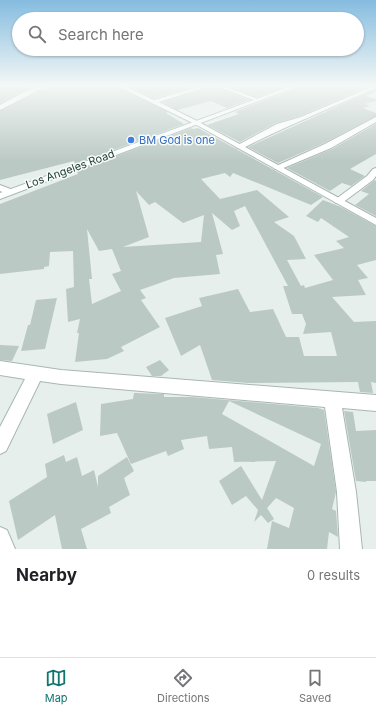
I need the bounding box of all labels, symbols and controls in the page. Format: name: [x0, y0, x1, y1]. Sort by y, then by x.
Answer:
search box: [12, 12, 364, 56]
icon: search: [26, 23, 48, 45]
text: Search here: [58, 25, 144, 44]
place label: BM God is one: [139, 133, 215, 147]
marker: BM God is one: [126, 135, 136, 145]
street label: Los Angeles Road: [24, 146, 116, 192]
text: Nearby: [16, 565, 77, 585]
text: 0 results: [307, 567, 360, 583]
tab: Map: [45, 667, 68, 705]
tab: Directions: [157, 667, 210, 705]
tab: Saved: [299, 667, 331, 705]

